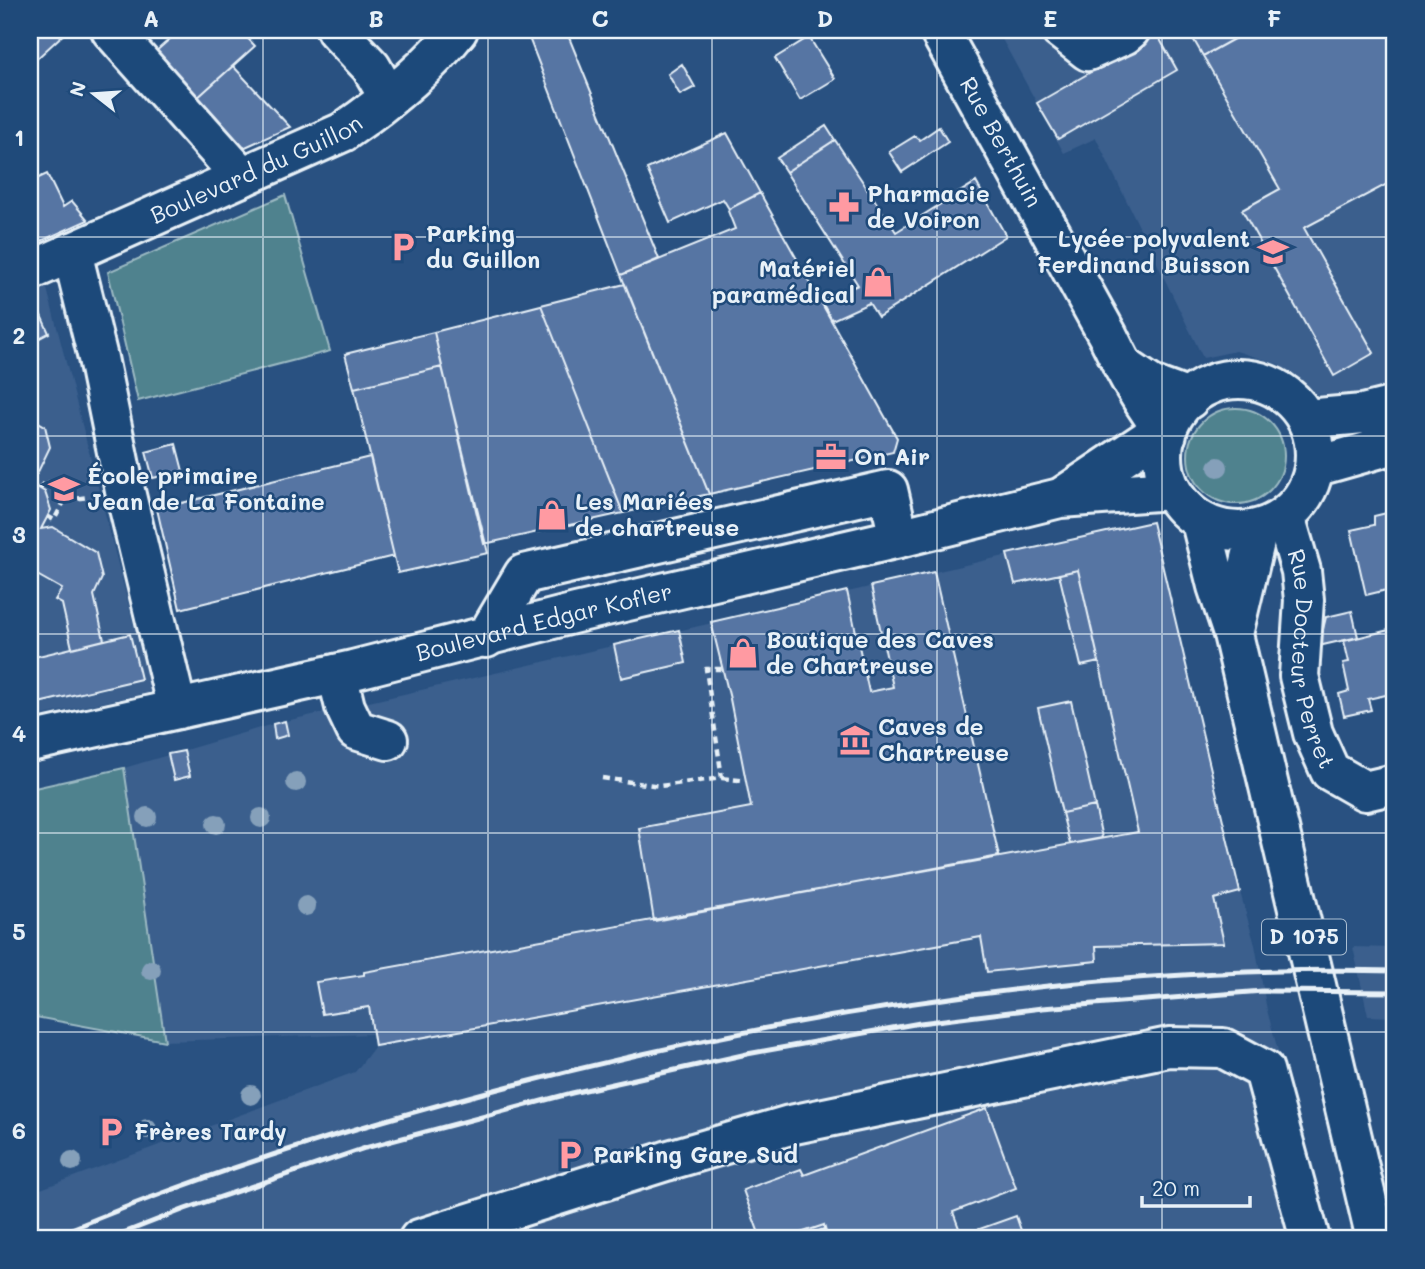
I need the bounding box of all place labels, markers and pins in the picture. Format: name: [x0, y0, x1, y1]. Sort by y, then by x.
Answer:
place label: Pharmacie de Voiron: [867, 178, 990, 234]
pharmacy icon: Pharmacie de Voiron: [827, 190, 861, 224]
place label: Parking du Guillon: [426, 218, 540, 274]
place label: Lycée polyvalent Ferdinand Buisson: [1037, 223, 1250, 279]
parking icon: Parking du Guillon: [386, 230, 420, 264]
school or university icon: Lycée polyvalent Ferdinand Buisson: [1256, 235, 1290, 269]
place label: Matériel paramédical: [712, 253, 855, 309]
shop icon: Matériel paramédical: [861, 265, 895, 299]
office icon: On Air: [814, 440, 848, 474]
place label: On Air: [854, 441, 930, 471]
place label: École primaire Jean de La Fontaine: [87, 460, 325, 516]
school or university icon: École primaire Jean de La Fontaine: [47, 472, 81, 506]
place label: Les Mariées de chartreuse: [575, 486, 739, 542]
shop icon: Les Mariées de chartreuse: [535, 498, 569, 532]
place label: Boutique des Caves de Chartreuse: [766, 624, 994, 680]
shop icon: Boutique des Caves de Chartreuse: [726, 636, 760, 670]
place label: Caves de Chartreuse: [878, 711, 1009, 767]
museum icon: Caves de Chartreuse: [838, 723, 872, 757]
parking icon: Frères Tardy: [94, 1115, 128, 1149]
place label: Frères Tardy: [134, 1116, 287, 1146]
parking icon: Parking Gare Sud: [553, 1138, 587, 1172]
place label: Parking Gare Sud: [593, 1139, 798, 1169]

